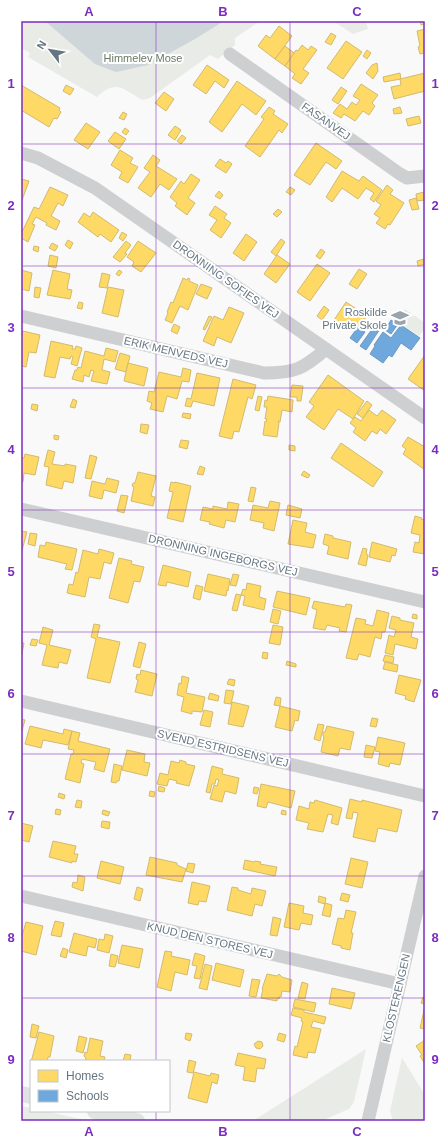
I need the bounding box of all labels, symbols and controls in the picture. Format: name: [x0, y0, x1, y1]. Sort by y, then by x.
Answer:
text: A: [84, 4, 94, 19]
text: B: [218, 4, 228, 19]
text: C: [352, 4, 362, 19]
north arrow: [30, 30, 70, 70]
text: N: [34, 38, 49, 51]
park label: Himmelev Mose: [104, 52, 182, 64]
text: 1: [7, 76, 15, 91]
text: 1: [431, 76, 439, 91]
street label: FASANVEJ: [300, 100, 352, 142]
text: 2: [7, 198, 15, 213]
text: 2: [431, 198, 439, 213]
street label: DRONNING SOFIES VEJ: [171, 238, 281, 320]
place label: Roskilde Private Skole: [322, 306, 387, 331]
school or university icon: Roskilde Private Skole: [390, 308, 410, 328]
text: 3: [7, 320, 15, 335]
text: 3: [431, 320, 439, 335]
street label: ERIK MENVEDS VEJ: [123, 334, 229, 370]
text: 4: [7, 442, 15, 457]
text: 4: [431, 442, 439, 457]
street label: DRONNING INGEBORGS VEJ: [147, 532, 299, 578]
text: 5: [7, 564, 15, 579]
text: 5: [431, 564, 439, 579]
text: 6: [7, 686, 15, 701]
text: 6: [431, 686, 439, 701]
street label: SVEND ESTRIDSENS VEJ: [156, 727, 290, 769]
text: 7: [7, 808, 15, 823]
text: 7: [431, 808, 439, 823]
street label: KNUD DEN STORES VEJ: [146, 920, 274, 960]
text: 8: [7, 930, 15, 945]
text: 8: [431, 930, 439, 945]
street label: KLOSTERENGEN: [380, 953, 412, 1043]
text: 9: [7, 1052, 15, 1067]
text: 9: [431, 1052, 439, 1067]
legend: [30, 1060, 170, 1112]
text: Homes: [66, 1069, 104, 1083]
text: Schools: [66, 1089, 109, 1103]
text: A: [84, 1124, 94, 1139]
text: B: [218, 1124, 228, 1139]
text: C: [352, 1124, 362, 1139]

